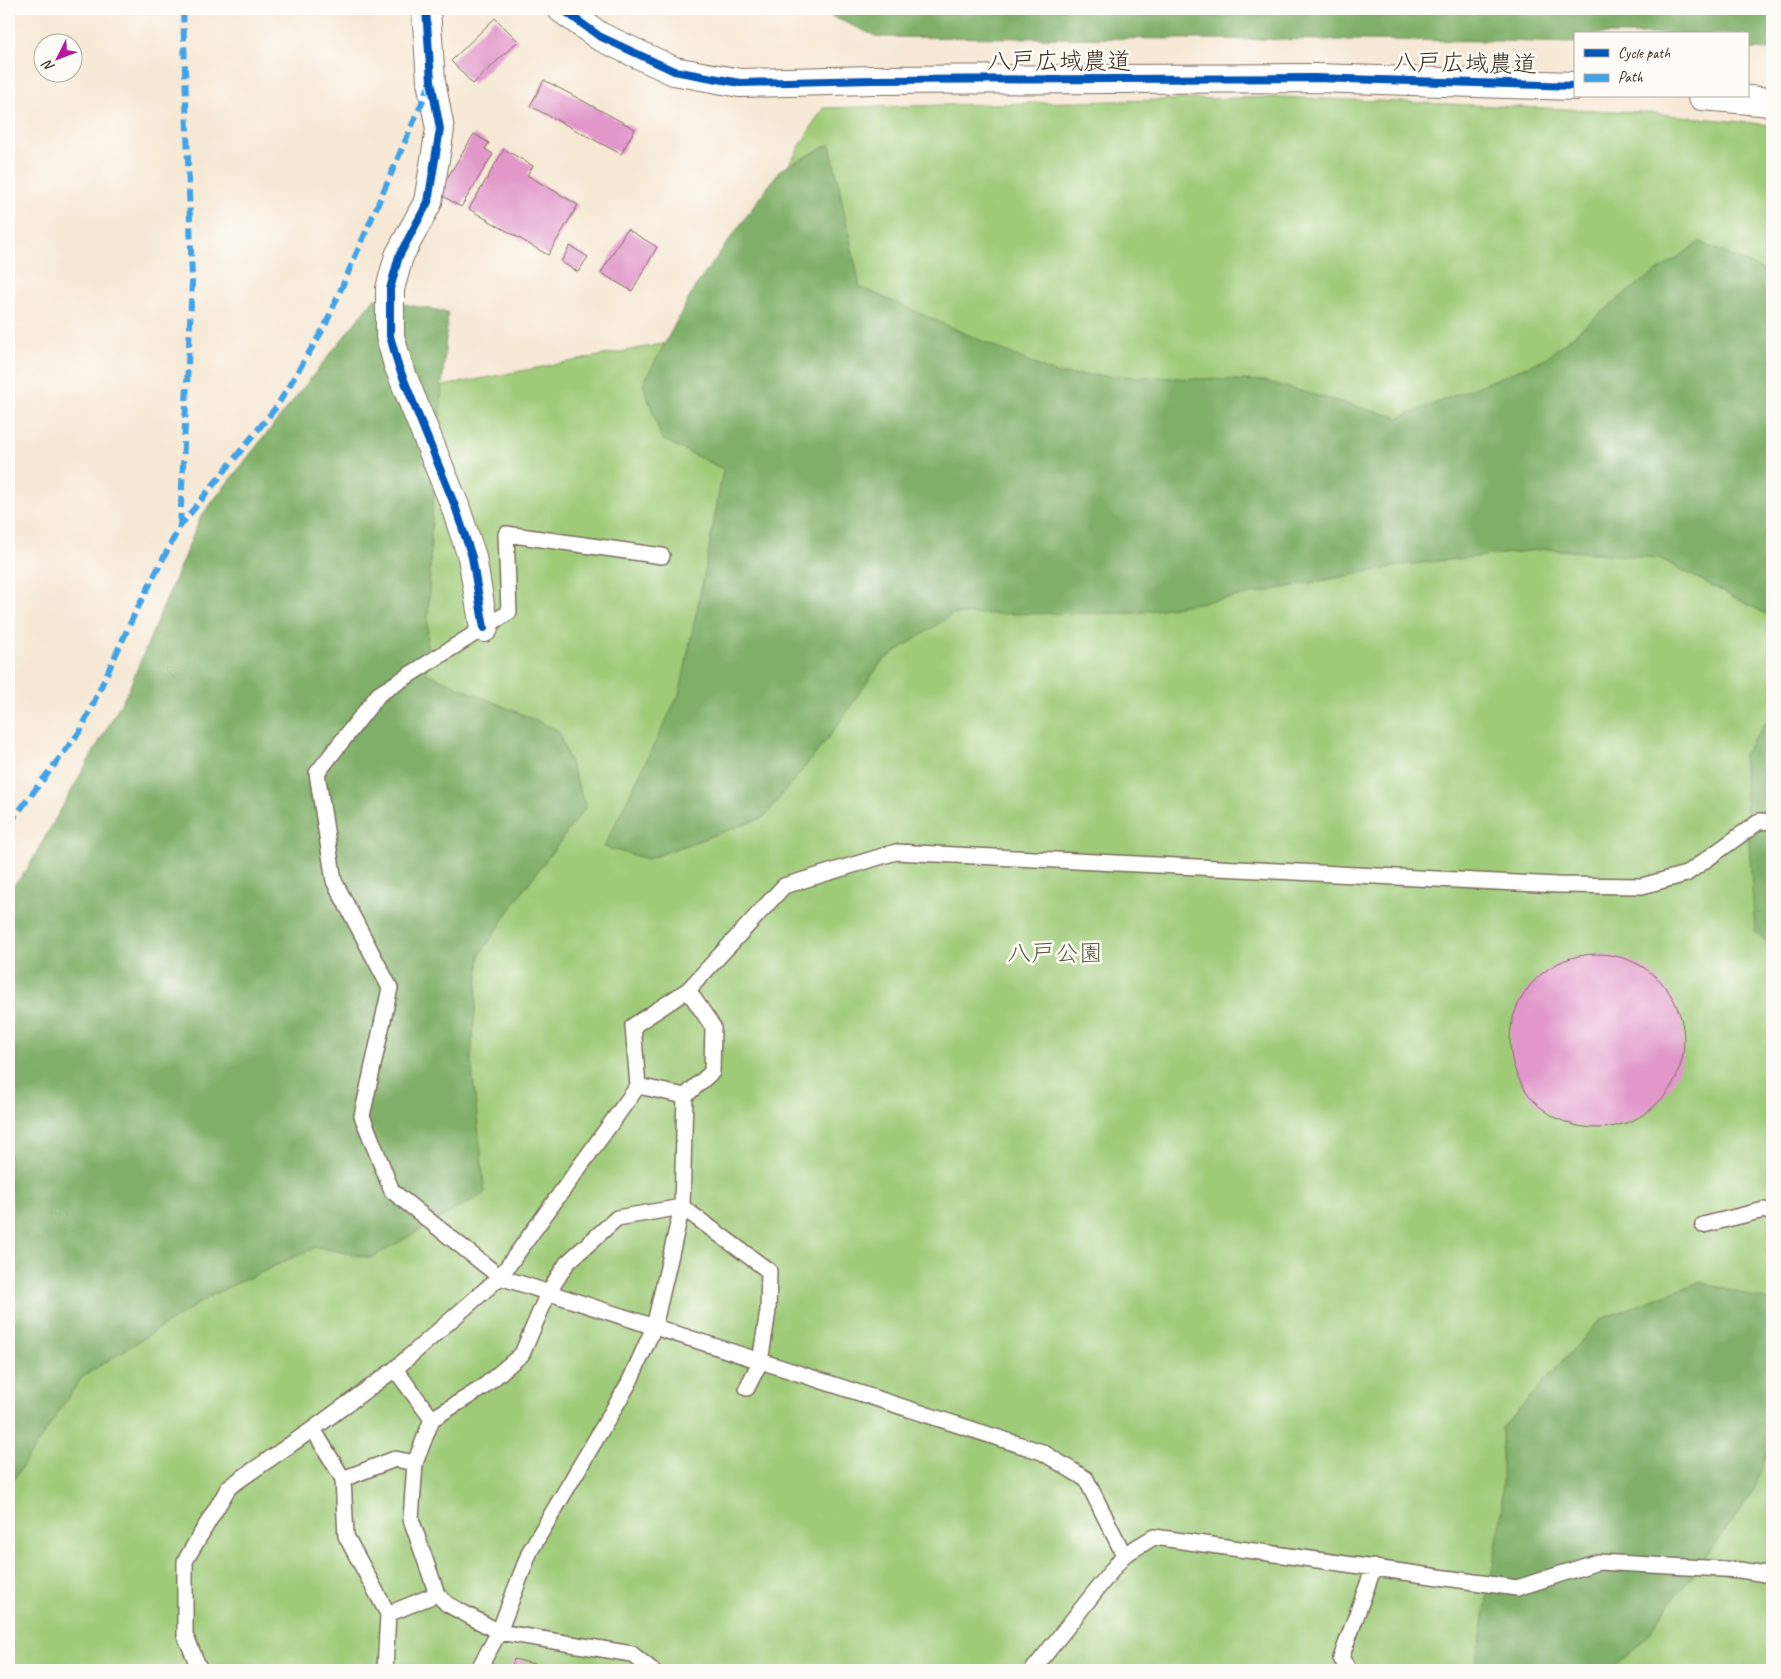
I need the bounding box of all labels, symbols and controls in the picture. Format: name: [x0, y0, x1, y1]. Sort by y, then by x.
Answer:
north arrow: [32, 32, 82, 82]
legend: [1574, 32, 1748, 98]
text: Cycle path: [1618, 44, 1670, 63]
street label: 八戸広域農道: [987, 46, 1131, 76]
street label: 八戸広域農道: [1393, 47, 1537, 79]
text: N: [38, 56, 58, 75]
text: Path: [1618, 68, 1644, 87]
park label: 八戸公園: [1007, 938, 1103, 968]

